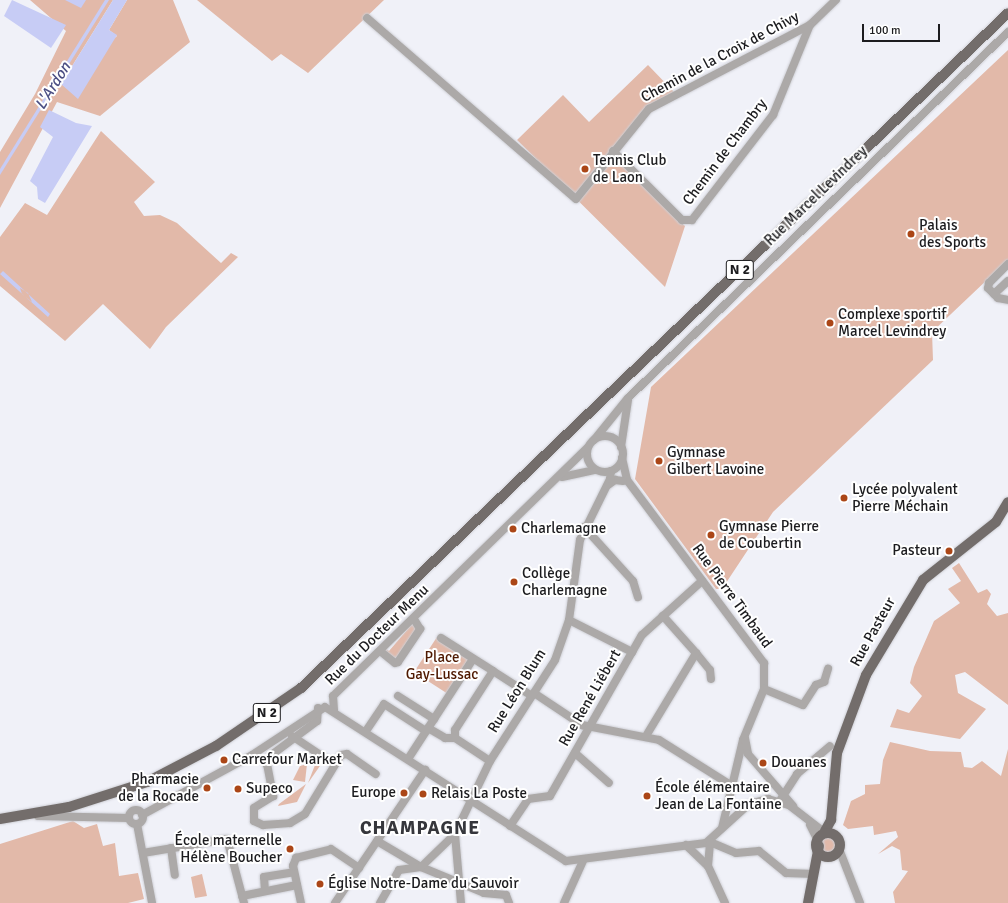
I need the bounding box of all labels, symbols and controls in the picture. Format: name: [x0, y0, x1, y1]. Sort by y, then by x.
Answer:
street label: Chemin de la Croix de Chivy: [638, 8, 802, 106]
scale bar: [864, 16, 942, 42]
text: 100 m: [869, 23, 901, 38]
water label: L'Ardon: [31, 59, 75, 113]
street label: Chemin de Chambry: [679, 95, 771, 209]
street label: Rue Marcel Levindrey: [761, 142, 871, 250]
place label: Tennis Club de Laon: [593, 151, 666, 186]
marker: Tennis Club de Laon: [580, 164, 590, 174]
place label: Palais des Sports: [919, 216, 986, 251]
marker: Palais des Sports: [906, 229, 916, 239]
road number: N 2: [725, 258, 755, 282]
place label: Complexe sportif Marcel Levindrey: [838, 305, 946, 340]
marker: Complexe sportif Marcel Levindrey: [825, 318, 835, 328]
place label: Gymnase Gilbert Lavoine: [667, 443, 764, 478]
marker: Gymnase Gilbert Lavoine: [654, 456, 664, 466]
place label: Lycée polyvalent Pierre Méchain: [852, 480, 958, 515]
marker: Lycée polyvalent Pierre Méchain: [839, 493, 849, 503]
place label: Gymnase Pierre de Coubertin: [719, 517, 819, 552]
place label: Charlemagne: [521, 520, 606, 538]
marker: Charlemagne: [508, 524, 518, 534]
marker: Gymnase Pierre de Coubertin: [706, 530, 716, 540]
street label: Rue Pierre Timbaud: [688, 540, 776, 652]
place label: Pasteur: [892, 542, 941, 560]
marker: Pasteur: [944, 546, 954, 556]
place label: Collège Charlemagne: [522, 564, 607, 599]
marker: Collège Charlemagne: [509, 577, 519, 587]
street label: Rue du Docteur Menu: [321, 581, 433, 689]
street label: Rue Pasteur: [847, 594, 899, 670]
street label: Rue Léon Blum: [484, 646, 550, 736]
street label: Rue René Liébert: [555, 646, 625, 750]
park label: Place Gay-Lussac: [406, 648, 478, 683]
road number: N 2: [252, 701, 282, 725]
place label: Carrefour Market: [232, 751, 342, 769]
place label: Douanes: [771, 754, 827, 772]
marker: Carrefour Market: [219, 755, 229, 765]
marker: Douanes: [758, 758, 768, 768]
place label: Pharmacie de la Rocade: [118, 770, 199, 805]
place label: École élémentaire Jean de La Fontaine: [655, 778, 782, 813]
place label: Supeco: [246, 780, 293, 798]
marker: Pharmacie de la Rocade: [202, 783, 212, 793]
marker: Supeco: [233, 784, 243, 794]
place label: Europe: [351, 784, 396, 802]
place label: Relais La Poste: [431, 785, 527, 803]
marker: Europe: [399, 788, 409, 798]
marker: Relais La Poste: [418, 789, 428, 799]
marker: École élémentaire Jean de La Fontaine: [642, 791, 652, 801]
district label: CHAMPAGNE: [360, 818, 480, 840]
place label: École maternelle Hélène Boucher: [175, 831, 282, 866]
marker: École maternelle Hélène Boucher: [285, 844, 295, 854]
place label: Église Notre-Dame du Sauvoir: [328, 875, 519, 893]
marker: Église Notre-Dame du Sauvoir: [315, 879, 325, 889]

